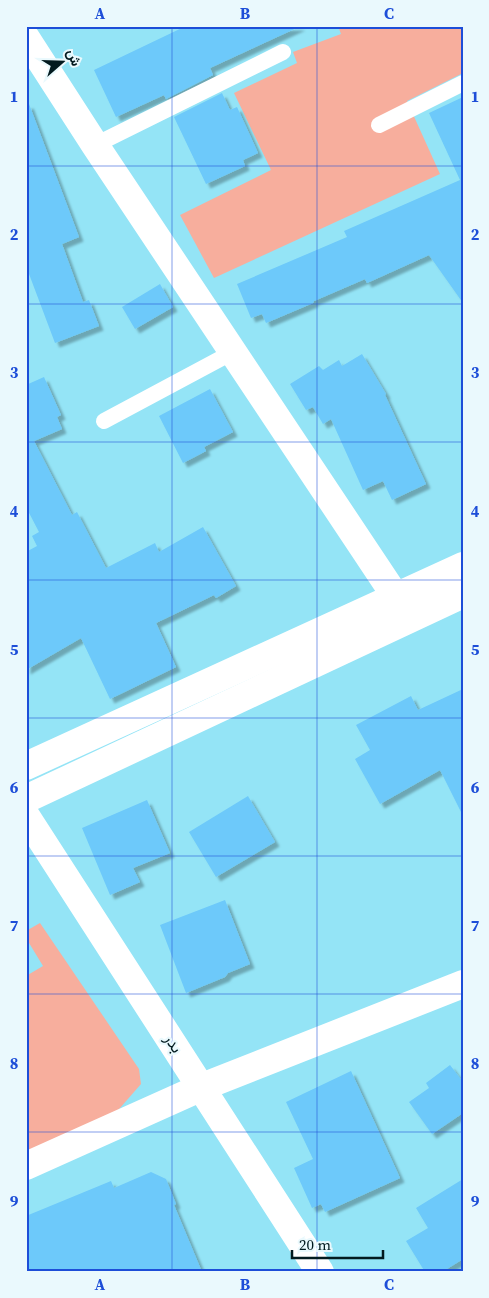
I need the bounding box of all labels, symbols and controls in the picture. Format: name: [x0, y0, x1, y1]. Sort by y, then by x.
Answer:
text: A: [95, 2, 106, 24]
text: B: [240, 2, 251, 24]
text: C: [384, 2, 394, 24]
north arrow: [38, 38, 88, 88]
text: ش: [62, 46, 87, 69]
text: 1: [10, 85, 18, 107]
text: 1: [471, 85, 479, 107]
text: 2: [10, 223, 19, 245]
text: 2: [471, 223, 480, 245]
text: 3: [10, 361, 19, 383]
text: 3: [471, 361, 480, 383]
text: 4: [10, 500, 19, 522]
text: 4: [471, 500, 480, 522]
text: 5: [10, 638, 19, 660]
text: 5: [471, 638, 480, 660]
text: 6: [10, 776, 19, 798]
text: 6: [471, 776, 480, 798]
text: 7: [10, 914, 19, 936]
text: 7: [471, 914, 480, 936]
street label: بدر: [159, 1028, 188, 1057]
text: 8: [10, 1052, 18, 1074]
text: 8: [471, 1052, 479, 1074]
text: 9: [10, 1190, 19, 1212]
text: 9: [471, 1190, 480, 1212]
scale bar: [292, 1228, 383, 1260]
text: 20 m: [299, 1234, 331, 1255]
text: A: [95, 1273, 106, 1295]
text: B: [240, 1273, 251, 1295]
text: C: [384, 1273, 394, 1295]

